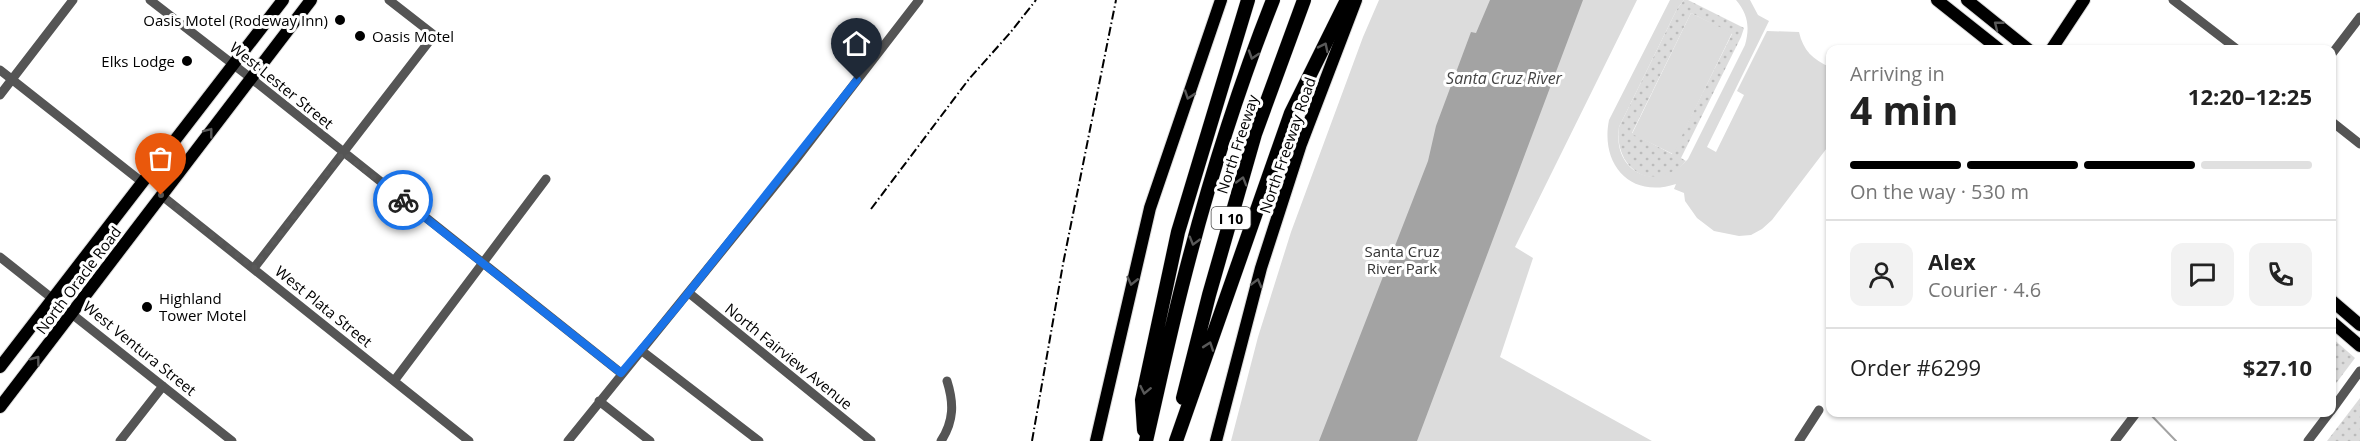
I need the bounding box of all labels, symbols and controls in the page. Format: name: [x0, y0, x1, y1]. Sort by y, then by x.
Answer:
place label: Oasis Motel (Rodeway Inn): [143, 10, 328, 30]
marker: Oasis Motel (Rodeway Inn): [333, 13, 347, 27]
pin: [831, 18, 882, 80]
one-way arrow: [1994, 21, 2005, 32]
place label: Oasis Motel: [372, 26, 454, 46]
icon: home: [840, 27, 873, 60]
marker: Oasis Motel: [353, 29, 367, 43]
street label: West Lester Street: [226, 37, 338, 133]
one-way arrow: [1316, 42, 1328, 53]
one-way arrow: [1248, 49, 1260, 60]
place label: Elks Lodge: [101, 51, 175, 71]
marker: Elks Lodge: [180, 54, 194, 68]
text: Arriving in: [1850, 60, 1945, 87]
water label: Santa Cruz River: [1446, 67, 1563, 89]
street label: North Freeway Road: [1254, 74, 1320, 216]
text: 12:20–12:25: [2188, 81, 2312, 111]
text: 4 min: [1850, 83, 1958, 136]
one-way arrow: [1183, 89, 1196, 100]
street label: North Freeway: [1212, 91, 1263, 196]
one-way arrow: [202, 128, 213, 139]
pin: [135, 133, 186, 195]
icon: bag: [144, 142, 177, 175]
courier: [373, 170, 433, 230]
one-way arrow: [1235, 176, 1247, 187]
text: On the way · 530 m: [1850, 178, 2029, 205]
icon: bike: [387, 184, 420, 217]
road number: I 10: [1212, 207, 1250, 229]
street label: North Oracle Road: [31, 222, 125, 338]
one-way arrow: [1189, 235, 1201, 246]
park label: Santa Cruz River Park: [1364, 241, 1440, 278]
button: person: [1850, 243, 1913, 306]
button: chat: [2171, 243, 2234, 306]
button: phone: [2249, 243, 2312, 306]
text: Alex: [1928, 246, 1976, 276]
street label: West Plata Street: [271, 261, 377, 351]
one-way arrow: [1127, 276, 1140, 286]
text: Courier · 4.6: [1928, 276, 2041, 303]
one-way arrow: [1250, 278, 1262, 288]
place label: Highland Tower Motel: [159, 288, 246, 325]
street label: West Ventura Street: [79, 296, 201, 400]
street label: North Fairview Avenue: [721, 298, 857, 414]
marker: Highland Tower Motel: [140, 300, 154, 314]
one-way arrow: [1202, 341, 1215, 352]
text: Order #6299: [1850, 352, 1981, 382]
text: $27.10: [2243, 352, 2312, 382]
one-way arrow: [28, 356, 39, 367]
one-way arrow: [1139, 384, 1152, 394]

